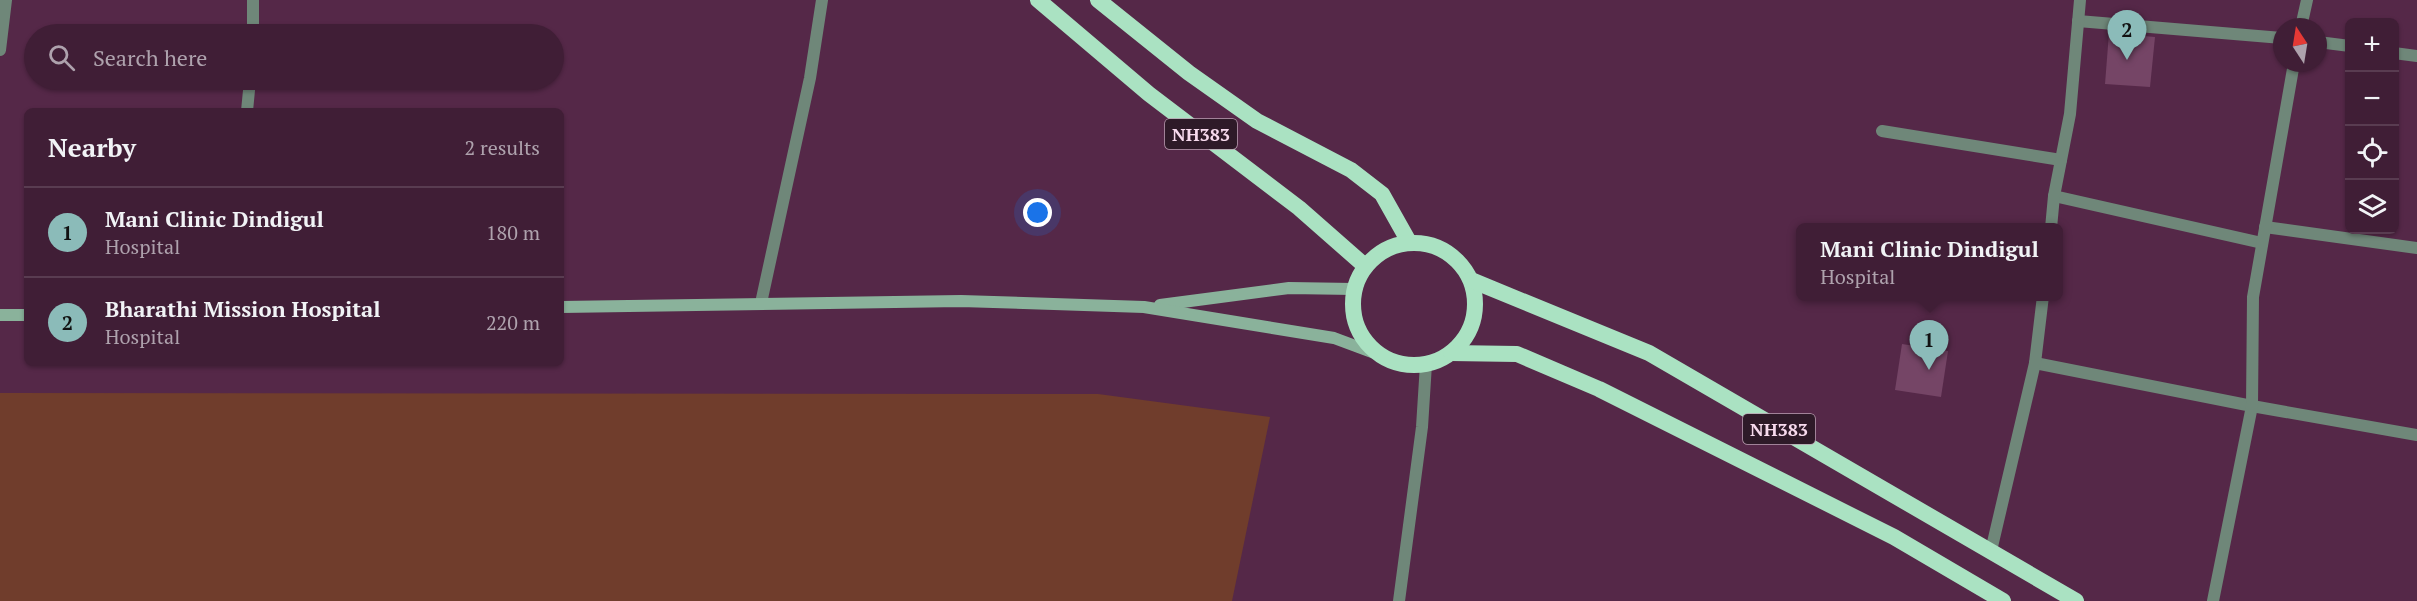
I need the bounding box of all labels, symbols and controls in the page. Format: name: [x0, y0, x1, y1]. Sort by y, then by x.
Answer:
pin: 2: [2108, 10, 2146, 60]
north arrow: [2273, 18, 2327, 72]
map controls: [2345, 18, 2399, 234]
button: +: [2345, 18, 2399, 72]
search box: [24, 24, 564, 90]
icon: search: [45, 41, 78, 74]
text: Search here: [93, 43, 207, 72]
button: −: [2345, 72, 2399, 126]
road number: NH383: [1165, 119, 1237, 149]
button: locate: [2345, 126, 2399, 180]
text: Nearby: [48, 130, 136, 164]
text: 2 results: [465, 134, 540, 161]
button: layers: [2345, 180, 2399, 234]
your location: [1023, 198, 1052, 227]
text: Mani Clinic Dindigul: [105, 204, 324, 233]
text: 1: [62, 219, 73, 246]
text: 180 m: [486, 219, 540, 246]
popup: [1796, 223, 2063, 301]
text: Hospital: [105, 233, 180, 260]
text: Mani Clinic Dindigul: [1820, 234, 2039, 263]
text: Hospital: [1820, 263, 1895, 290]
text: Bharathi Mission Hospital: [105, 294, 381, 323]
text: 2: [62, 309, 73, 336]
text: 220 m: [486, 309, 540, 336]
pin: 1: [1910, 320, 1948, 370]
text: Hospital: [105, 323, 180, 350]
road number: NH383: [1743, 414, 1815, 444]

